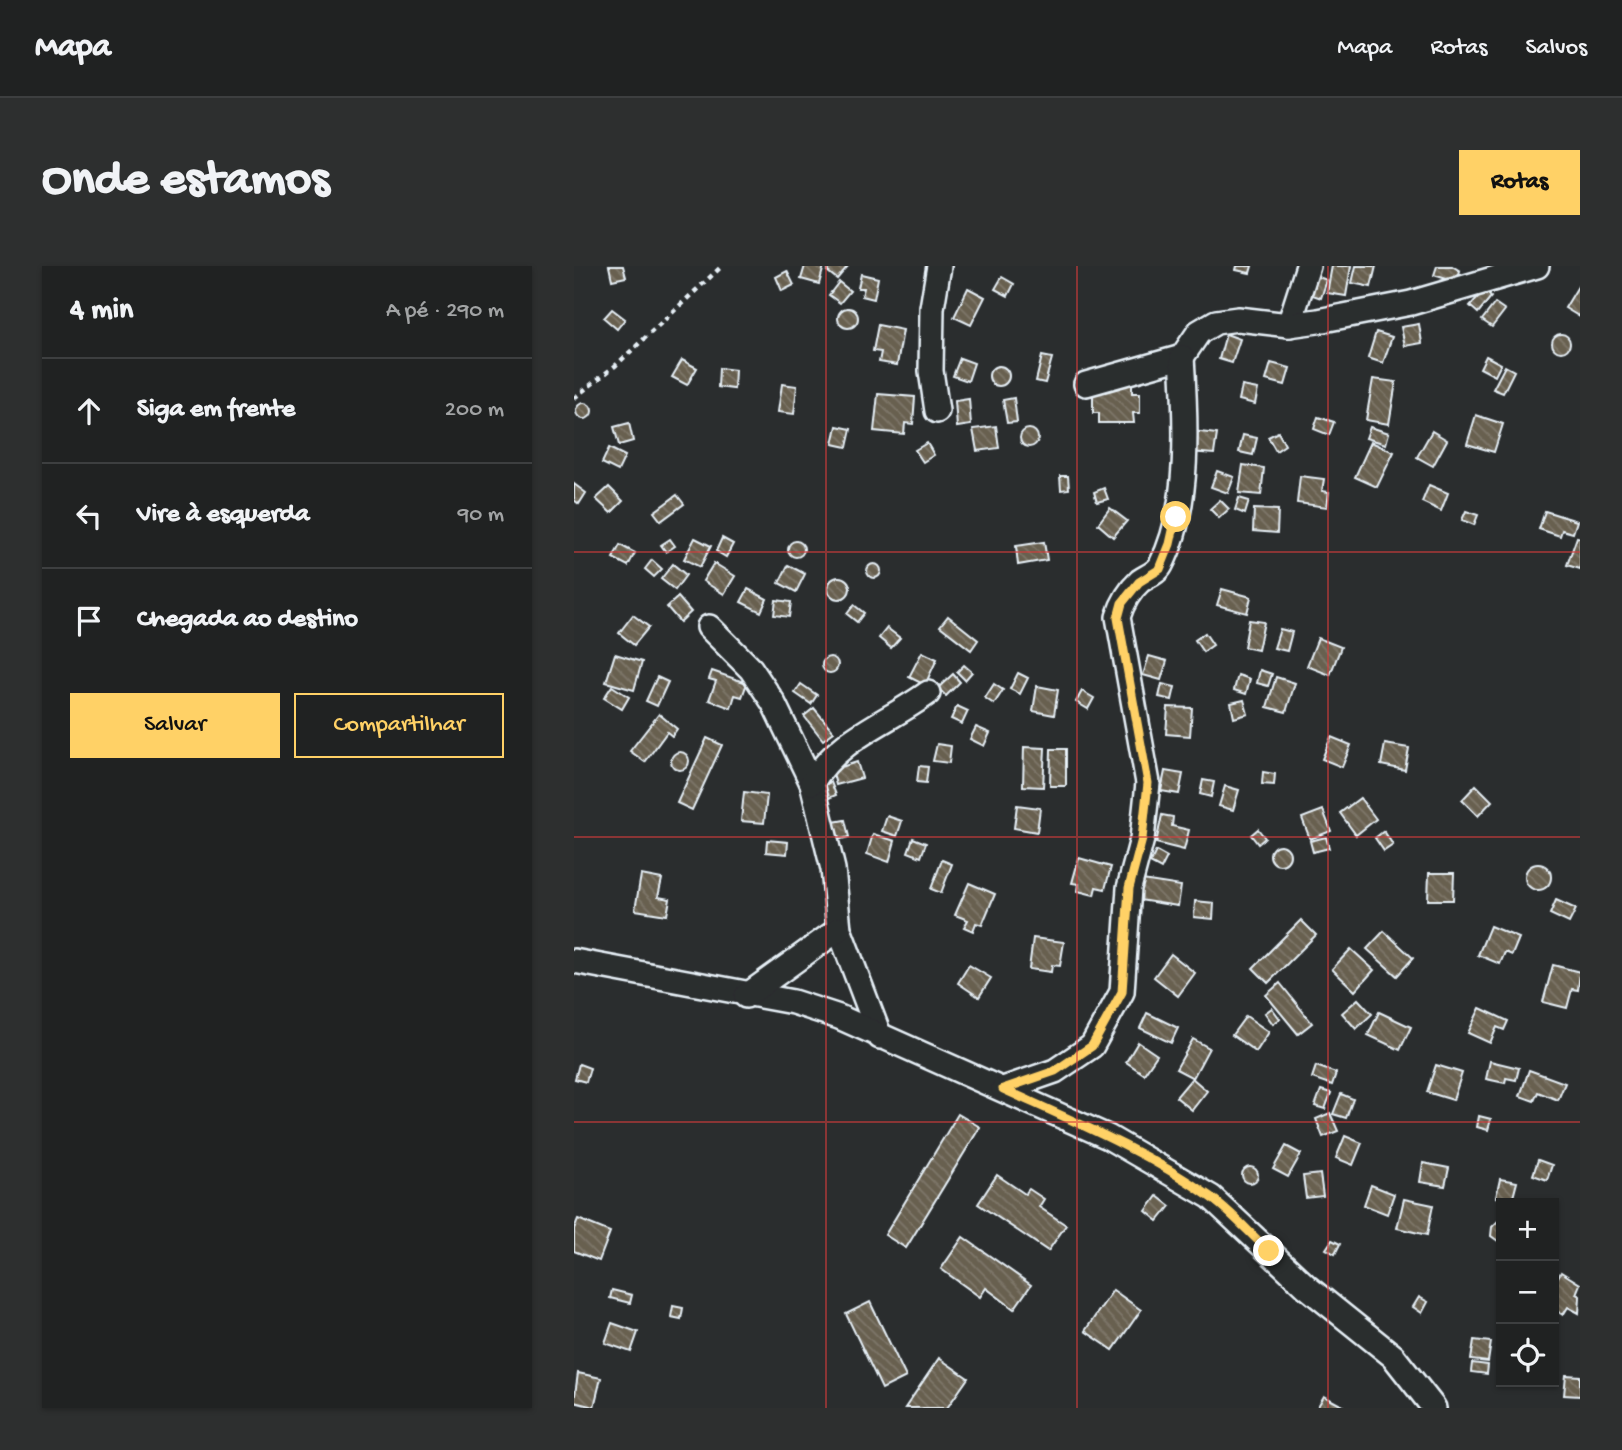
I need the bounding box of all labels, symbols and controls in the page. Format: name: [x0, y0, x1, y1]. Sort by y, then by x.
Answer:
text: Mapa: [35, 29, 111, 67]
text: Mapa: [1337, 34, 1392, 63]
text: Rotas: [1430, 34, 1487, 63]
text: Salvos: [1525, 34, 1587, 63]
button: Rotas: [1459, 150, 1580, 215]
text: Onde estamos: [42, 153, 329, 211]
text: 4 min: [70, 294, 133, 329]
text: A pé · 290 m: [386, 298, 504, 325]
icon: ahead: [70, 392, 108, 430]
text: Siga em frente: [137, 395, 295, 426]
text: 200 m: [445, 397, 504, 424]
icon: left: [70, 497, 108, 535]
text: Vire à esquerda: [137, 500, 310, 531]
route start: [1160, 501, 1191, 532]
text: 90 m: [458, 502, 504, 529]
icon: arrive: [70, 602, 108, 640]
text: Chegada ao destino: [137, 605, 358, 636]
button: Salvar: [70, 693, 280, 758]
button: Compartilhar: [294, 693, 504, 758]
map controls: [1496, 1198, 1559, 1387]
button: +: [1496, 1198, 1559, 1261]
route end: [1253, 1235, 1284, 1266]
button: −: [1496, 1261, 1559, 1324]
button: locate: [1496, 1324, 1559, 1387]

